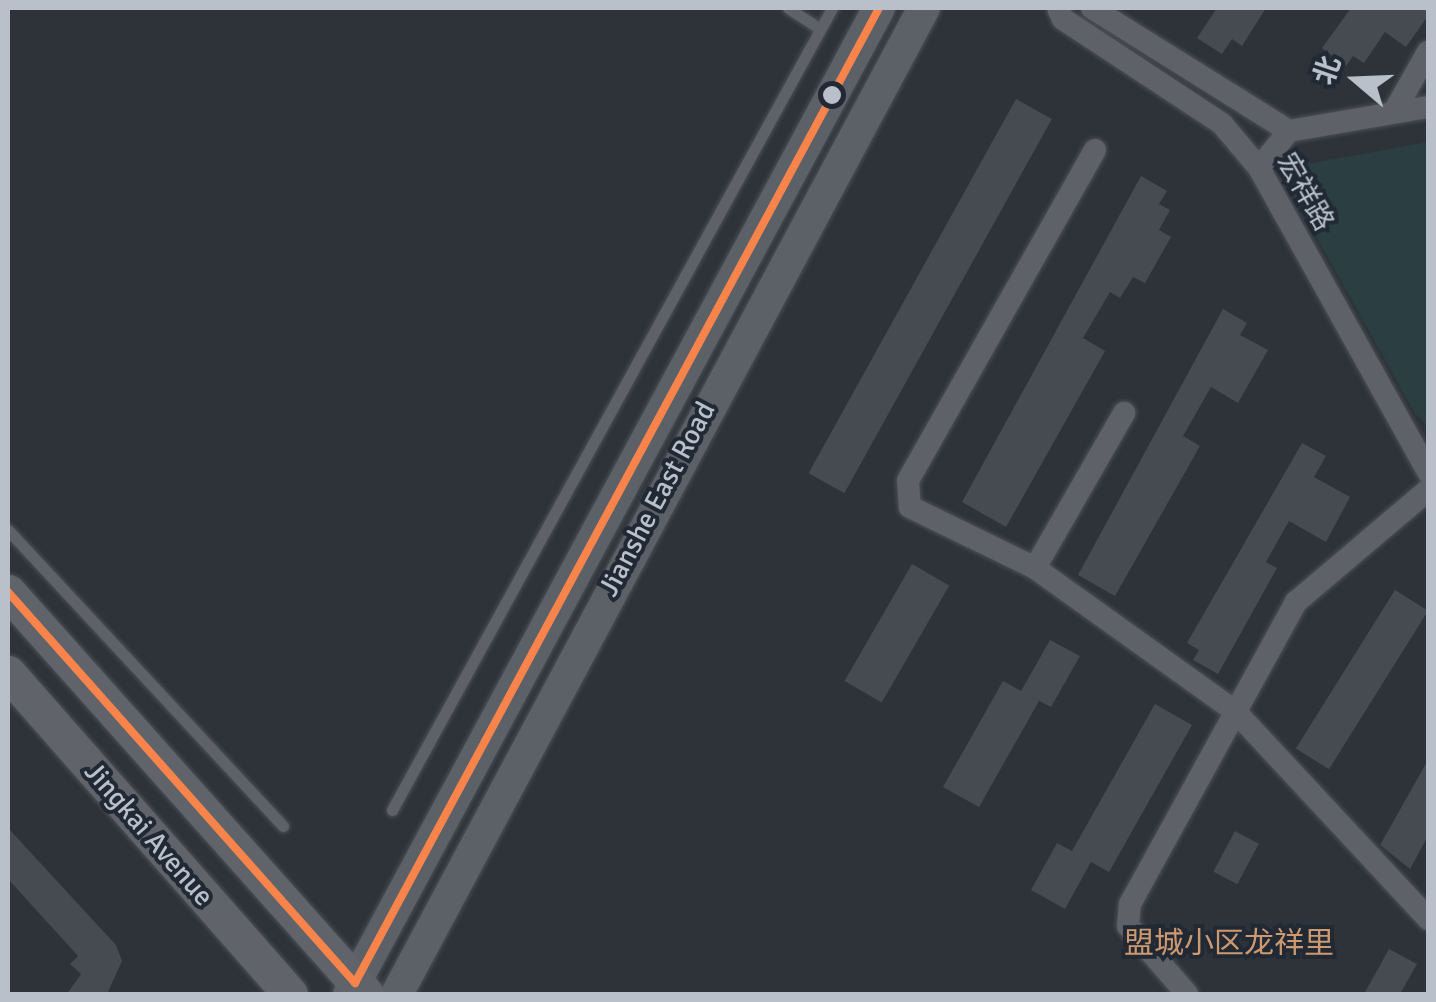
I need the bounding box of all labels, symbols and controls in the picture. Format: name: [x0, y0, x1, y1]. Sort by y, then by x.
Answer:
north arrow: [1306, 30, 1406, 130]
text: 北: [1307, 51, 1348, 89]
unlabelled marker: [822, 85, 842, 105]
street label: 宏祥路: [1269, 147, 1341, 237]
street label: Jianshe East Road: [592, 396, 722, 602]
street label: Jingkai Avenue: [77, 755, 221, 913]
district label: 盟城小区龙祥里: [1124, 926, 1334, 962]

